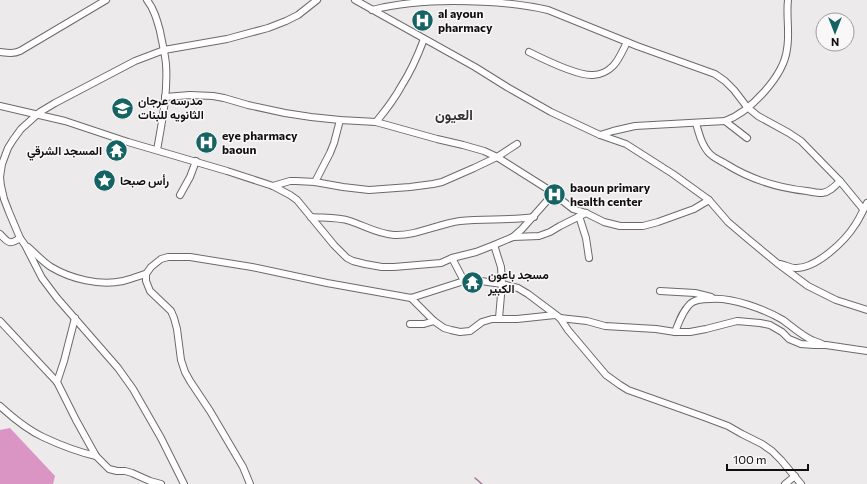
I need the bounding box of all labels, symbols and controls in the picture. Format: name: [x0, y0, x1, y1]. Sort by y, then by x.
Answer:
place label: al ayoun pharmacy: [438, 6, 493, 34]
hospital icon: al ayoun pharmacy: [409, 8, 435, 34]
north arrow: [815, 12, 855, 52]
text: N: [831, 36, 839, 49]
place label: مدرسه عرجان الثانويه للبنات: [138, 93, 204, 123]
school or university icon: مدرسه عرجان الثانويه للبنات: [109, 95, 135, 121]
district label: العيون: [435, 106, 473, 124]
place label: eye pharmacy baoun: [222, 128, 298, 156]
hospital icon: eye pharmacy baoun: [193, 130, 219, 156]
temple icon: المسجد الشرقي: [104, 138, 130, 164]
place label: المسجد الشرقي: [27, 143, 102, 161]
place icon: رأس صبحا: [91, 168, 117, 194]
place label: رأس صبحا: [120, 173, 169, 189]
place label: baoun primary health center: [570, 180, 651, 208]
hospital icon: baoun primary health center: [541, 182, 567, 208]
place label: مسجد باعون الكبير: [487, 267, 549, 297]
temple icon: مسجد باعون الكبير: [460, 269, 486, 295]
scale bar: [727, 446, 808, 472]
text: 100 m: [733, 452, 767, 466]

